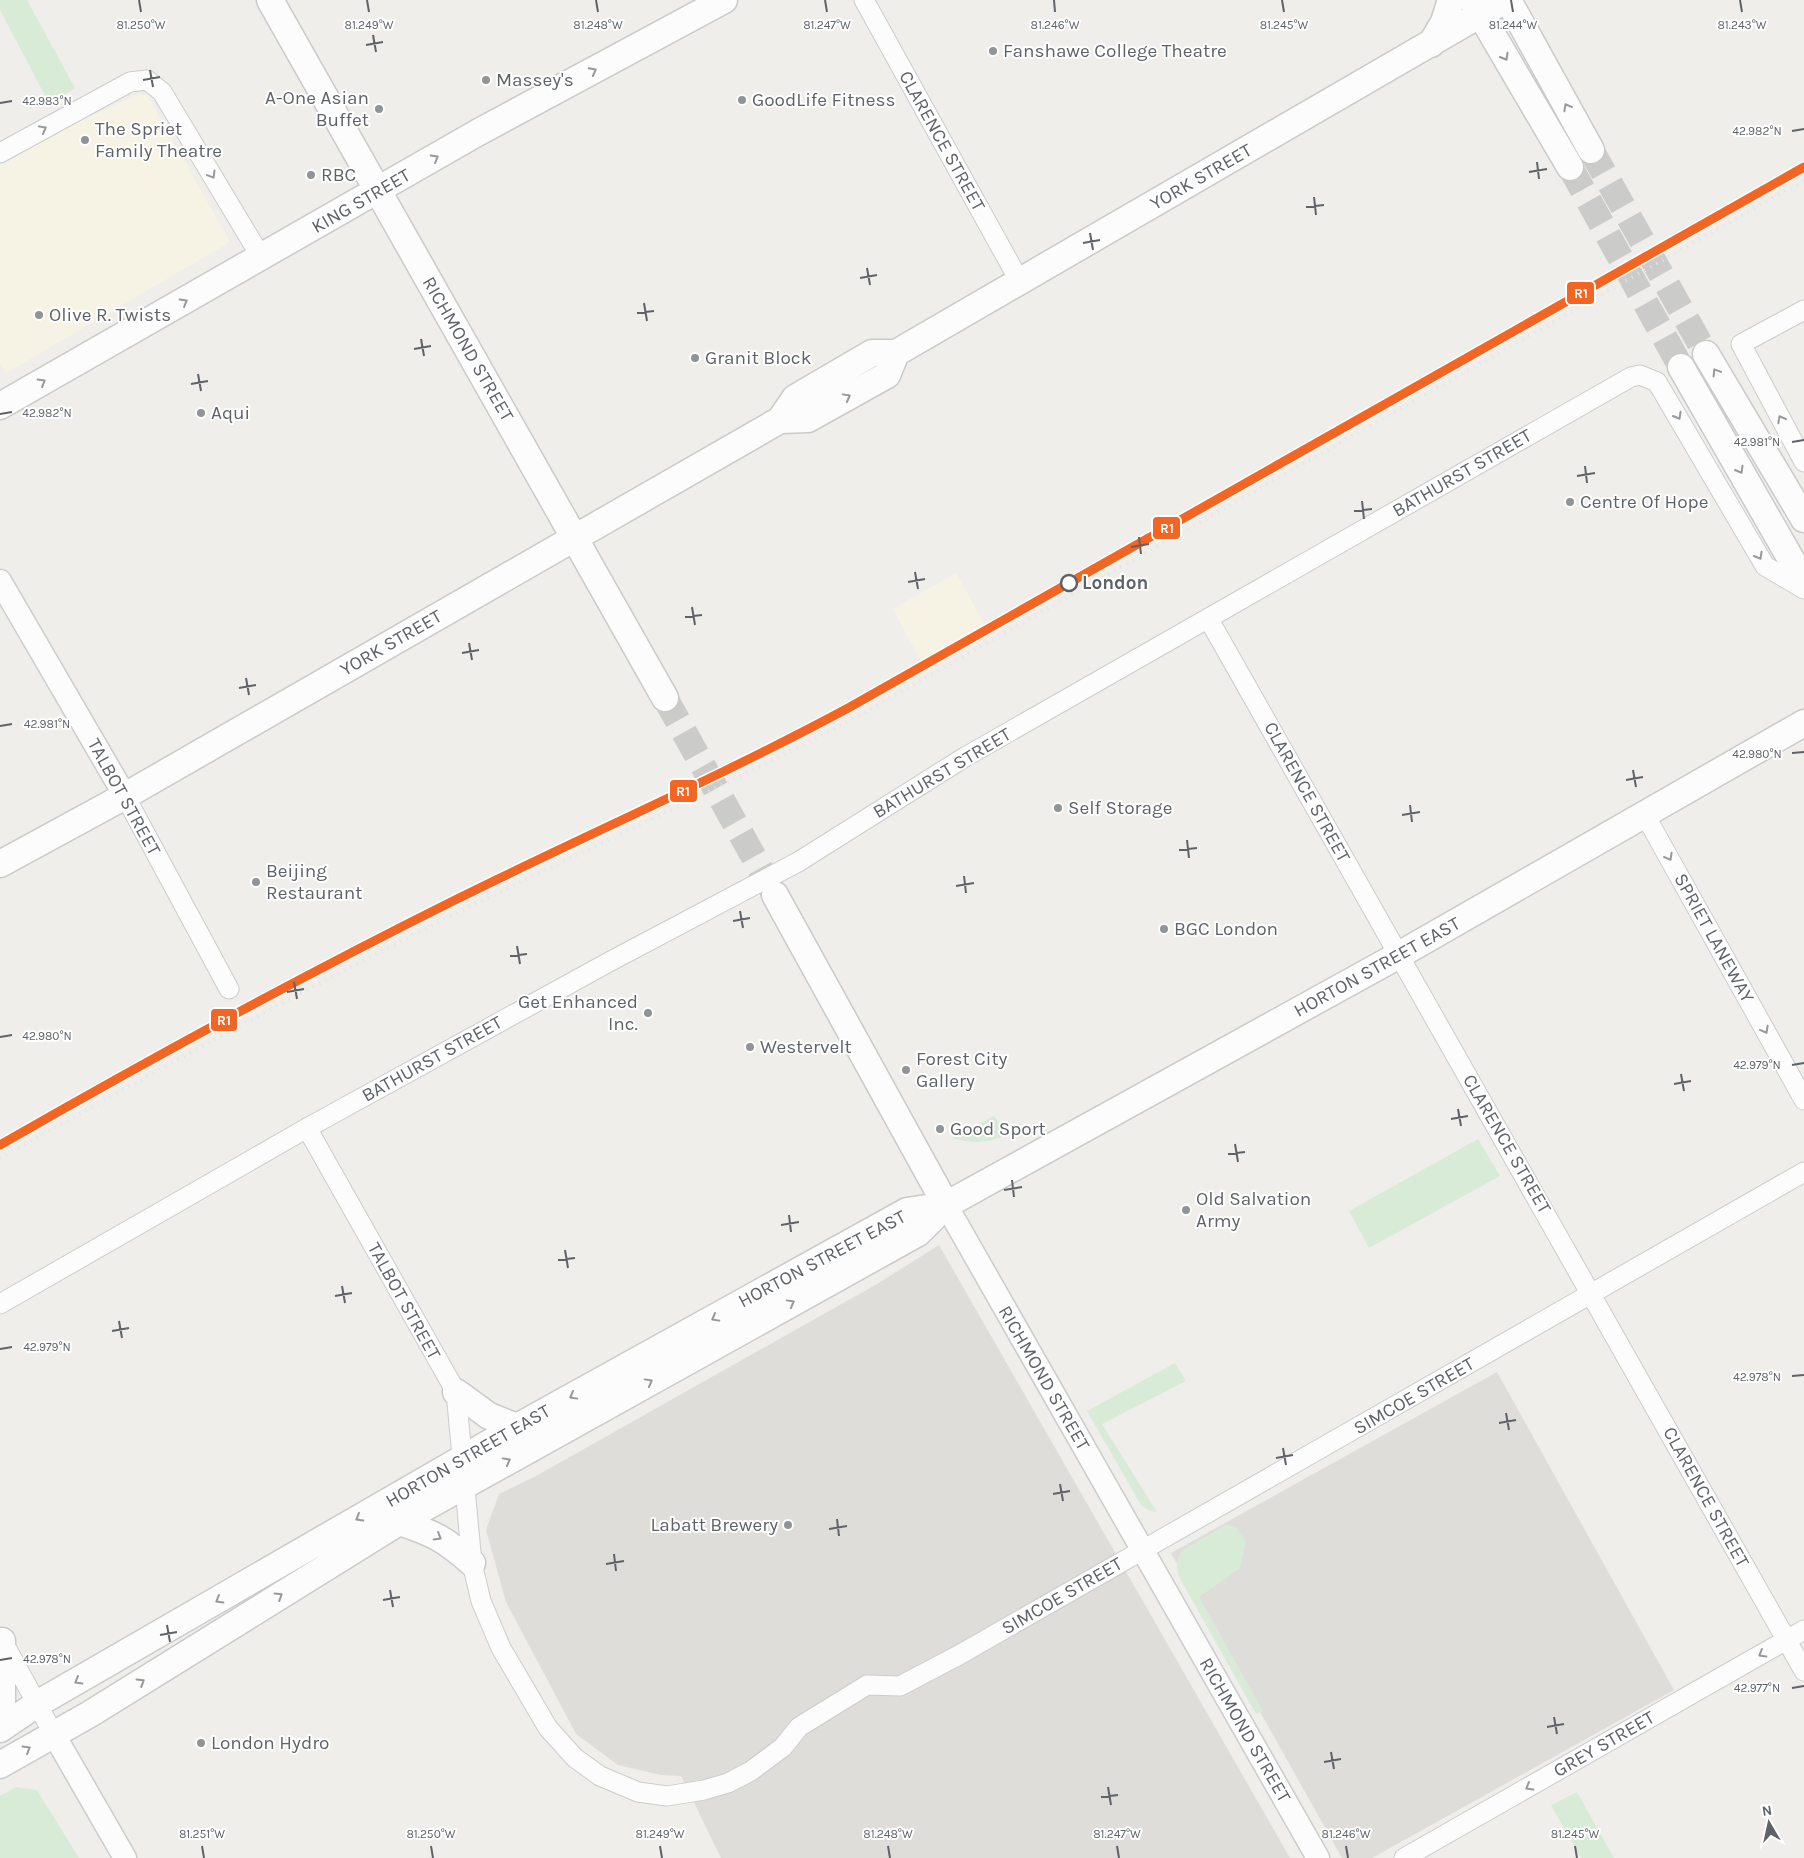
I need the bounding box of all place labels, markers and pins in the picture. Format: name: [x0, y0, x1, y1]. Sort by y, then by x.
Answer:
place label: Fanshawe College Theatre: [1003, 40, 1227, 62]
marker: Fanshawe College Theatre: [987, 45, 999, 57]
place label: Massey's: [496, 69, 574, 91]
marker: Massey's: [480, 74, 492, 86]
place label: A-One Asian Buffet: [265, 87, 369, 131]
place label: GoodLife Fitness: [752, 89, 896, 111]
marker: GoodLife Fitness: [736, 94, 748, 106]
marker: A-One Asian Buffet: [373, 103, 385, 115]
place label: The Spriet Family Theatre: [95, 118, 222, 162]
marker: The Spriet Family Theatre: [79, 134, 91, 146]
place label: RBC: [321, 164, 356, 186]
marker: RBC: [305, 169, 317, 181]
place label: Olive R. Twists: [49, 304, 171, 326]
marker: Olive R. Twists: [33, 309, 45, 321]
place label: Granit Block: [705, 347, 812, 369]
marker: Granit Block: [689, 352, 701, 364]
place label: Aqui: [211, 402, 250, 424]
marker: Aqui: [195, 407, 207, 419]
place label: Centre Of Hope: [1580, 491, 1708, 513]
marker: Centre Of Hope: [1564, 496, 1576, 508]
place label: London: [1082, 572, 1148, 594]
marker: London: [1060, 574, 1078, 592]
place label: Self Storage: [1068, 797, 1172, 819]
marker: Self Storage: [1052, 802, 1064, 814]
place label: Beijing Restaurant: [266, 860, 362, 904]
marker: Beijing Restaurant: [250, 876, 262, 888]
place label: BGC London: [1174, 918, 1278, 940]
marker: BGC London: [1158, 923, 1170, 935]
place label: Get Enhanced Inc.: [518, 991, 638, 1035]
marker: Get Enhanced Inc.: [642, 1007, 654, 1019]
place label: Westervelt: [760, 1036, 852, 1058]
marker: Westervelt: [744, 1041, 756, 1053]
place label: Forest City Gallery: [916, 1048, 1008, 1092]
marker: Forest City Gallery: [900, 1064, 912, 1076]
place label: Good Sport: [950, 1118, 1046, 1140]
marker: Good Sport: [934, 1123, 946, 1135]
place label: Old Salvation Army: [1196, 1188, 1311, 1232]
marker: Old Salvation Army: [1180, 1204, 1192, 1216]
place label: Labatt Brewery: [650, 1514, 778, 1536]
marker: Labatt Brewery: [782, 1519, 794, 1531]
place label: London Hydro: [211, 1732, 329, 1754]
marker: London Hydro: [195, 1737, 207, 1749]

